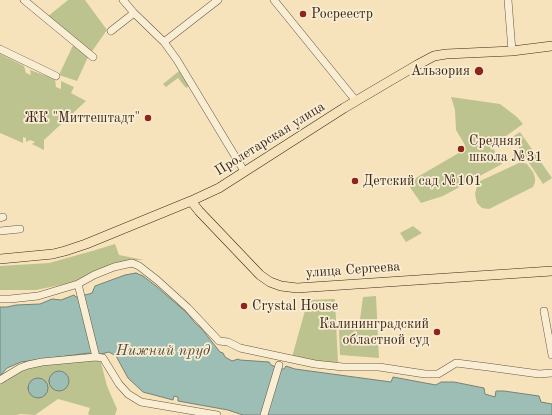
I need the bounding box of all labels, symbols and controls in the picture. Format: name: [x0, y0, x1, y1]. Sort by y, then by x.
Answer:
place label: Росрeeстр: [311, 6, 373, 22]
marker: Росрeeстр: [298, 9, 308, 19]
place label: Альзория: [411, 63, 470, 79]
marker: Альзория: [473, 65, 485, 77]
street label: Пролетарская улица: [212, 98, 328, 180]
place label: ЖК "Миттештадт": [24, 110, 140, 126]
marker: ЖК "Миттештадт": [143, 113, 153, 123]
place label: Средняя школа №31: [469, 133, 543, 166]
marker: Средняя школа №31: [456, 144, 466, 154]
place label: Детский сад №101: [363, 173, 482, 189]
marker: Детский сад №101: [350, 176, 360, 186]
street label: улица Сергеева: [305, 258, 401, 282]
place label: Crystal House: [252, 298, 338, 314]
marker: Crystal House: [239, 301, 249, 311]
place label: Калининградский областной суд: [319, 316, 429, 348]
marker: Калининградский областной суд: [432, 327, 442, 337]
water label: Нижний пруд: [116, 342, 210, 360]

